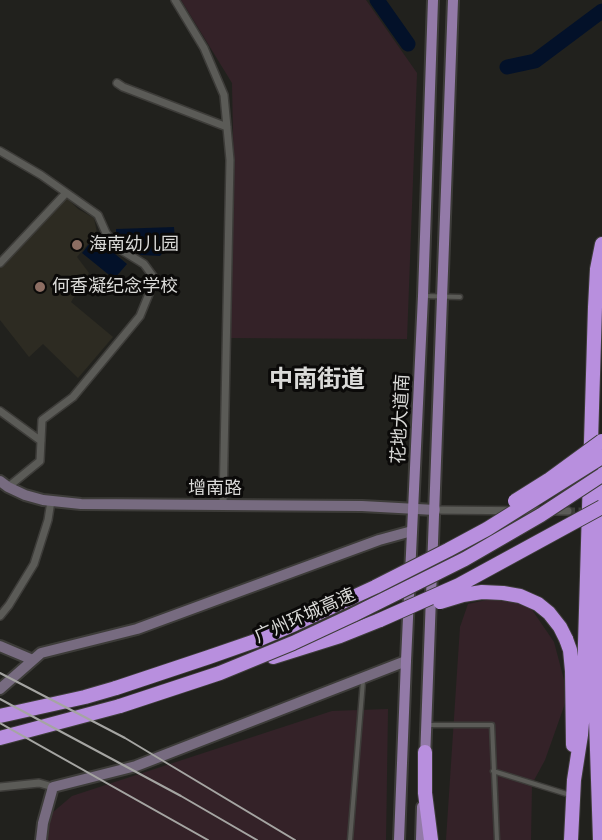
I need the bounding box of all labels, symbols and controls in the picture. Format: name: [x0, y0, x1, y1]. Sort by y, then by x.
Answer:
place label: 海南幼儿园: [89, 234, 179, 256]
marker: 海南幼儿园: [70, 238, 84, 252]
place label: 何香凝纪念学校: [52, 276, 178, 298]
marker: 何香凝纪念学校: [33, 280, 47, 294]
district label: 中南街道: [269, 366, 365, 394]
street label: 花地大道南: [388, 373, 414, 465]
street label: 增南路: [188, 478, 242, 500]
street label: 广州环城高速: [251, 584, 359, 648]

